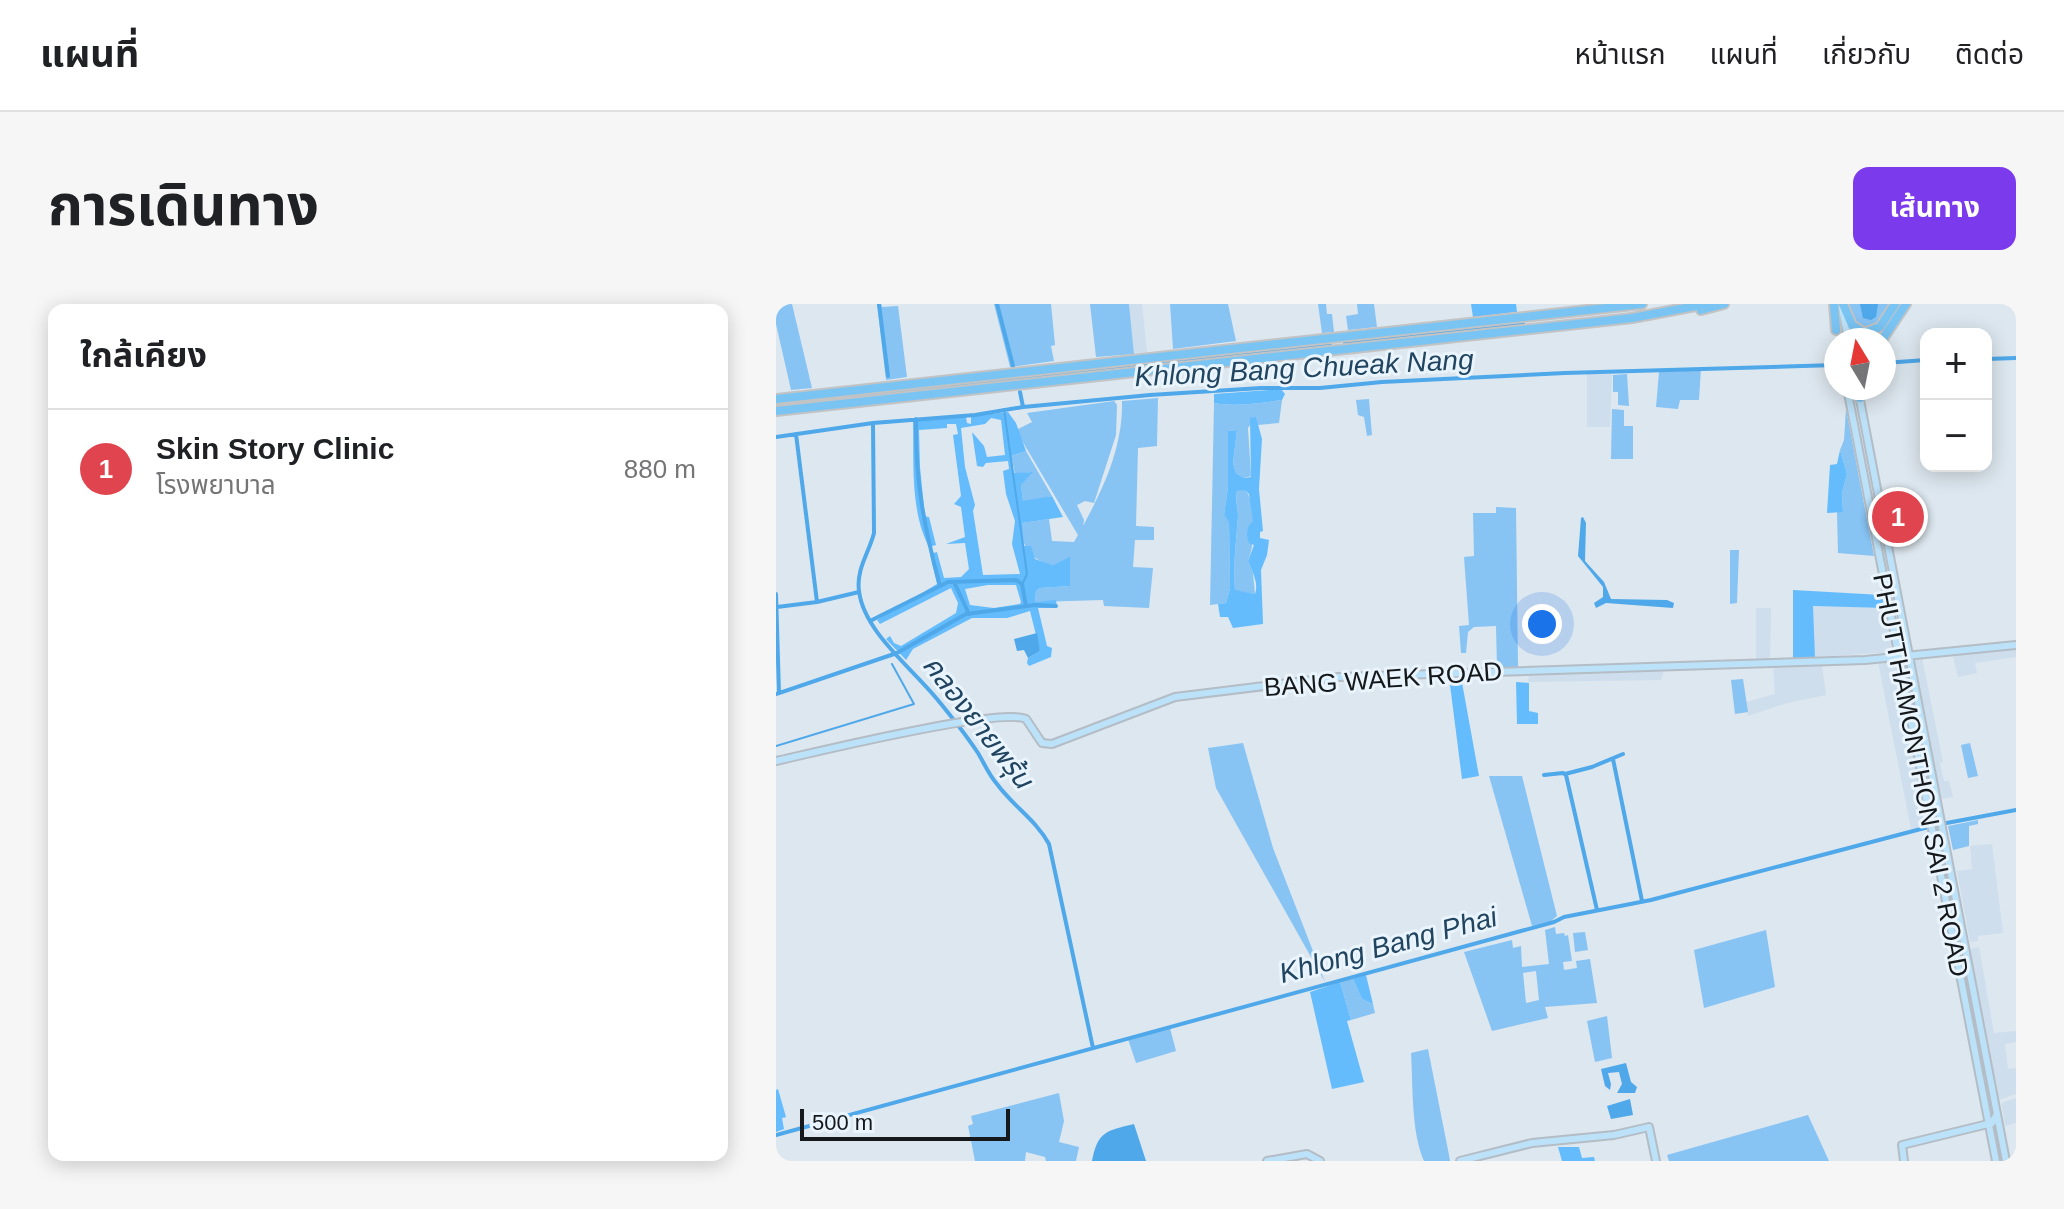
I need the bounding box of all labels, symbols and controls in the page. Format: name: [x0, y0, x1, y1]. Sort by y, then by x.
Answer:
text: แผนที่: [40, 33, 139, 75]
text: หน้าแรก: [1575, 39, 1666, 70]
text: แผนที่: [1710, 39, 1778, 70]
text: เกี่ยวกับ: [1822, 39, 1911, 70]
text: ติดต่อ: [1955, 39, 2024, 70]
button: เส้นทาง: [1853, 167, 2016, 250]
text: การเดินทาง: [48, 174, 319, 237]
north arrow: [1824, 328, 1896, 400]
map controls: [1920, 328, 1992, 472]
button: +: [1920, 328, 1992, 400]
text: ใกล้เคียง: [80, 336, 207, 374]
water label: Khlong Bang Chueak Nang: [1134, 344, 1475, 392]
button: −: [1920, 400, 1992, 472]
text: Skin Story Clinic: [156, 432, 394, 465]
text: 1: [99, 454, 113, 484]
text: 880 m: [624, 454, 696, 484]
text: โรงพยาบาล: [156, 470, 276, 500]
pin: 1: [1872, 487, 1924, 547]
street label: PHUTTHAMONTHON SAI 2 ROAD: [1867, 571, 1975, 979]
your location: [1522, 604, 1562, 644]
water label: คลองยายพรุ้น: [915, 650, 1040, 797]
street label: BANG WAEK ROAD: [1263, 656, 1503, 702]
water label: Khlong Bang Phai: [1276, 901, 1501, 989]
scale bar: [800, 1105, 1010, 1141]
text: 500 m: [812, 1110, 873, 1135]

